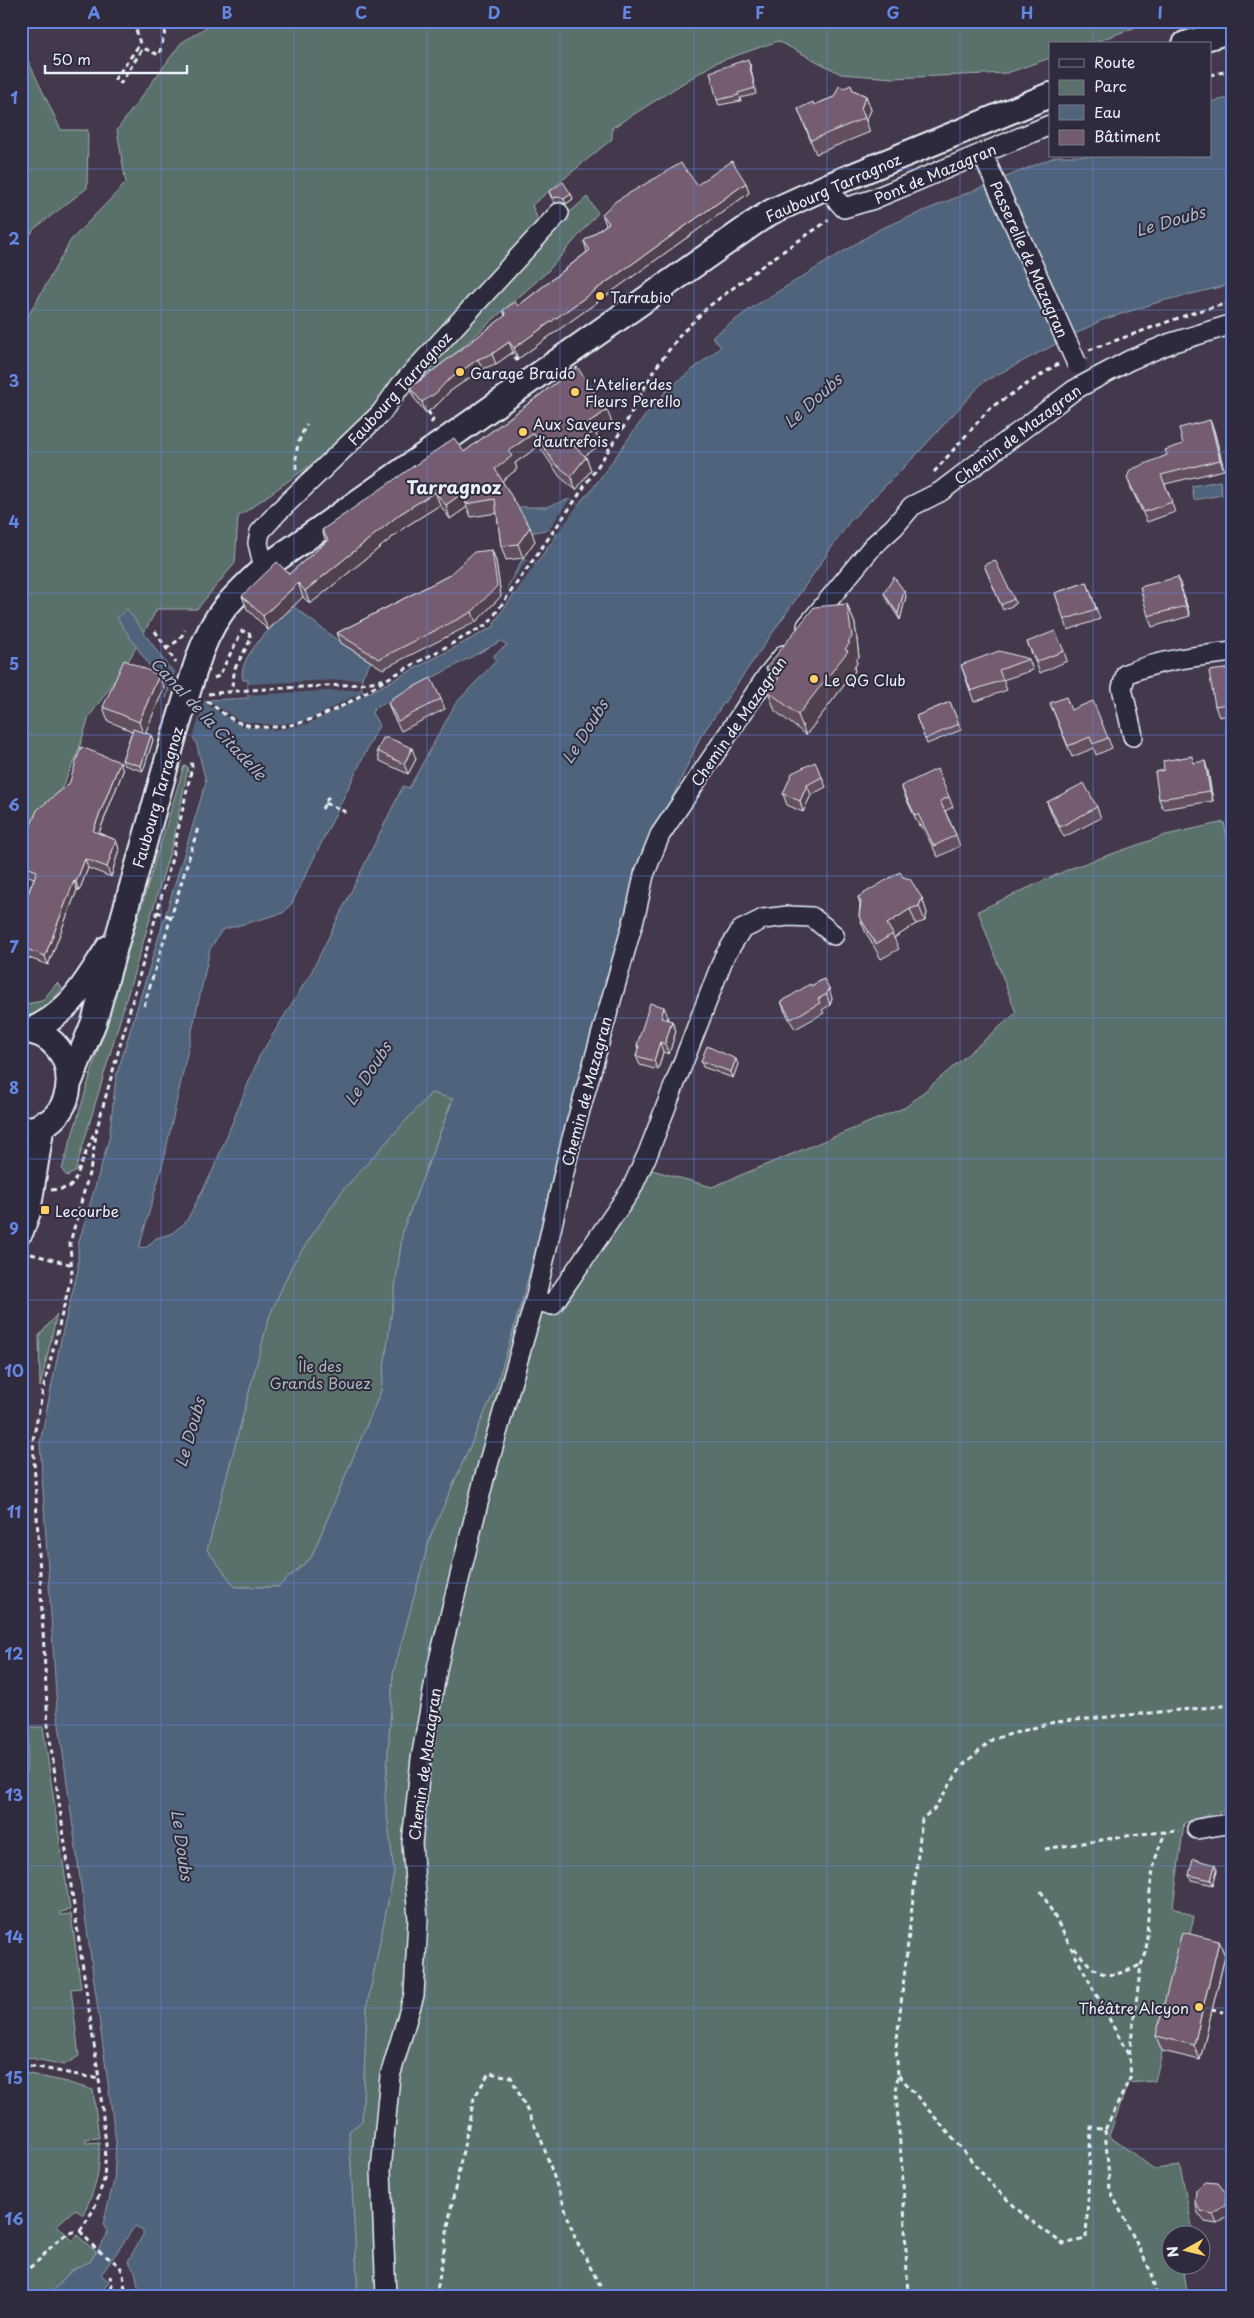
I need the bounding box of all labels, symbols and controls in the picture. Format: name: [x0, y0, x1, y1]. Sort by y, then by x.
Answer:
text: A: [88, 0, 101, 24]
text: B: [222, 0, 233, 24]
text: C: [355, 0, 367, 24]
text: D: [488, 0, 500, 24]
text: E: [622, 0, 632, 24]
text: F: [755, 0, 765, 24]
text: G: [886, 0, 900, 24]
text: H: [1021, 0, 1033, 24]
text: I: [1157, 0, 1163, 24]
scale bar: [45, 42, 188, 74]
legend: [1049, 42, 1212, 158]
text: 50 m: [52, 47, 91, 70]
text: Route: [1094, 50, 1135, 73]
text: Parc: [1094, 74, 1127, 97]
text: 1: [10, 85, 18, 109]
text: Eau: [1094, 100, 1121, 123]
text: Bâtiment: [1094, 124, 1161, 147]
street label: Pont de Mazagran: [870, 137, 1000, 209]
street label: Faubourg Tarragnoz: [762, 147, 905, 227]
street label: Passerelle de Mazagran: [985, 177, 1075, 341]
water label: Le Doubs: [1132, 198, 1209, 241]
text: 2: [8, 226, 20, 250]
place label: Tarrabio: [610, 285, 671, 308]
marker: Tarrabio: [594, 290, 606, 302]
street label: Faubourg Tarragnoz: [342, 326, 457, 450]
place label: Garage Braido: [470, 361, 576, 384]
marker: Garage Braido: [454, 366, 466, 378]
water label: Le Doubs: [778, 366, 848, 433]
text: 3: [9, 368, 19, 392]
place label: L'Atelier des Fleurs Perello: [585, 372, 681, 412]
street label: Chemin de Mazagran: [949, 379, 1085, 489]
marker: L'Atelier des Fleurs Perello: [569, 386, 581, 398]
place label: Aux Saveurs d'autrefois: [533, 412, 621, 452]
marker: Aux Saveurs d'autrefois: [517, 426, 529, 438]
district label: Tarragnoz: [406, 473, 502, 500]
text: 4: [9, 509, 20, 533]
text: 5: [9, 651, 19, 675]
water label: Canal de la Citadelle: [145, 651, 273, 786]
street label: Chemin de Mazagran: [684, 651, 792, 791]
place label: Le QG Club: [824, 668, 906, 691]
marker: Le QG Club: [808, 673, 820, 685]
water label: Le Doubs: [555, 693, 614, 768]
street label: Faubourg Tarragnoz: [126, 723, 188, 870]
text: 6: [8, 792, 20, 816]
text: 7: [9, 934, 19, 958]
street label: Chemin de Mazagran: [555, 1014, 617, 1168]
water label: Le Doubs: [338, 1035, 397, 1109]
text: 8: [9, 1075, 19, 1099]
place label: Lecourbe: [55, 1199, 119, 1222]
marker: Lecourbe: [39, 1204, 51, 1216]
text: 9: [9, 1216, 19, 1240]
park label: Île des Grands Bouez: [269, 1354, 371, 1394]
text: 10: [4, 1358, 24, 1382]
water label: Le Doubs: [168, 1393, 211, 1470]
text: 11: [7, 1499, 21, 1523]
text: 12: [5, 1641, 23, 1665]
street label: Chemin de Mazagran: [402, 1686, 446, 1842]
text: 13: [5, 1782, 23, 1806]
water label: Le Doubs: [166, 1808, 200, 1884]
text: 14: [5, 1924, 23, 1948]
place label: Théâtre Alcyon: [1078, 1996, 1189, 2019]
marker: Théâtre Alcyon: [1193, 2001, 1205, 2013]
text: 15: [5, 2065, 23, 2089]
text: 16: [5, 2206, 23, 2230]
north arrow: [1162, 2226, 1212, 2276]
text: N: [1161, 2245, 1184, 2259]

